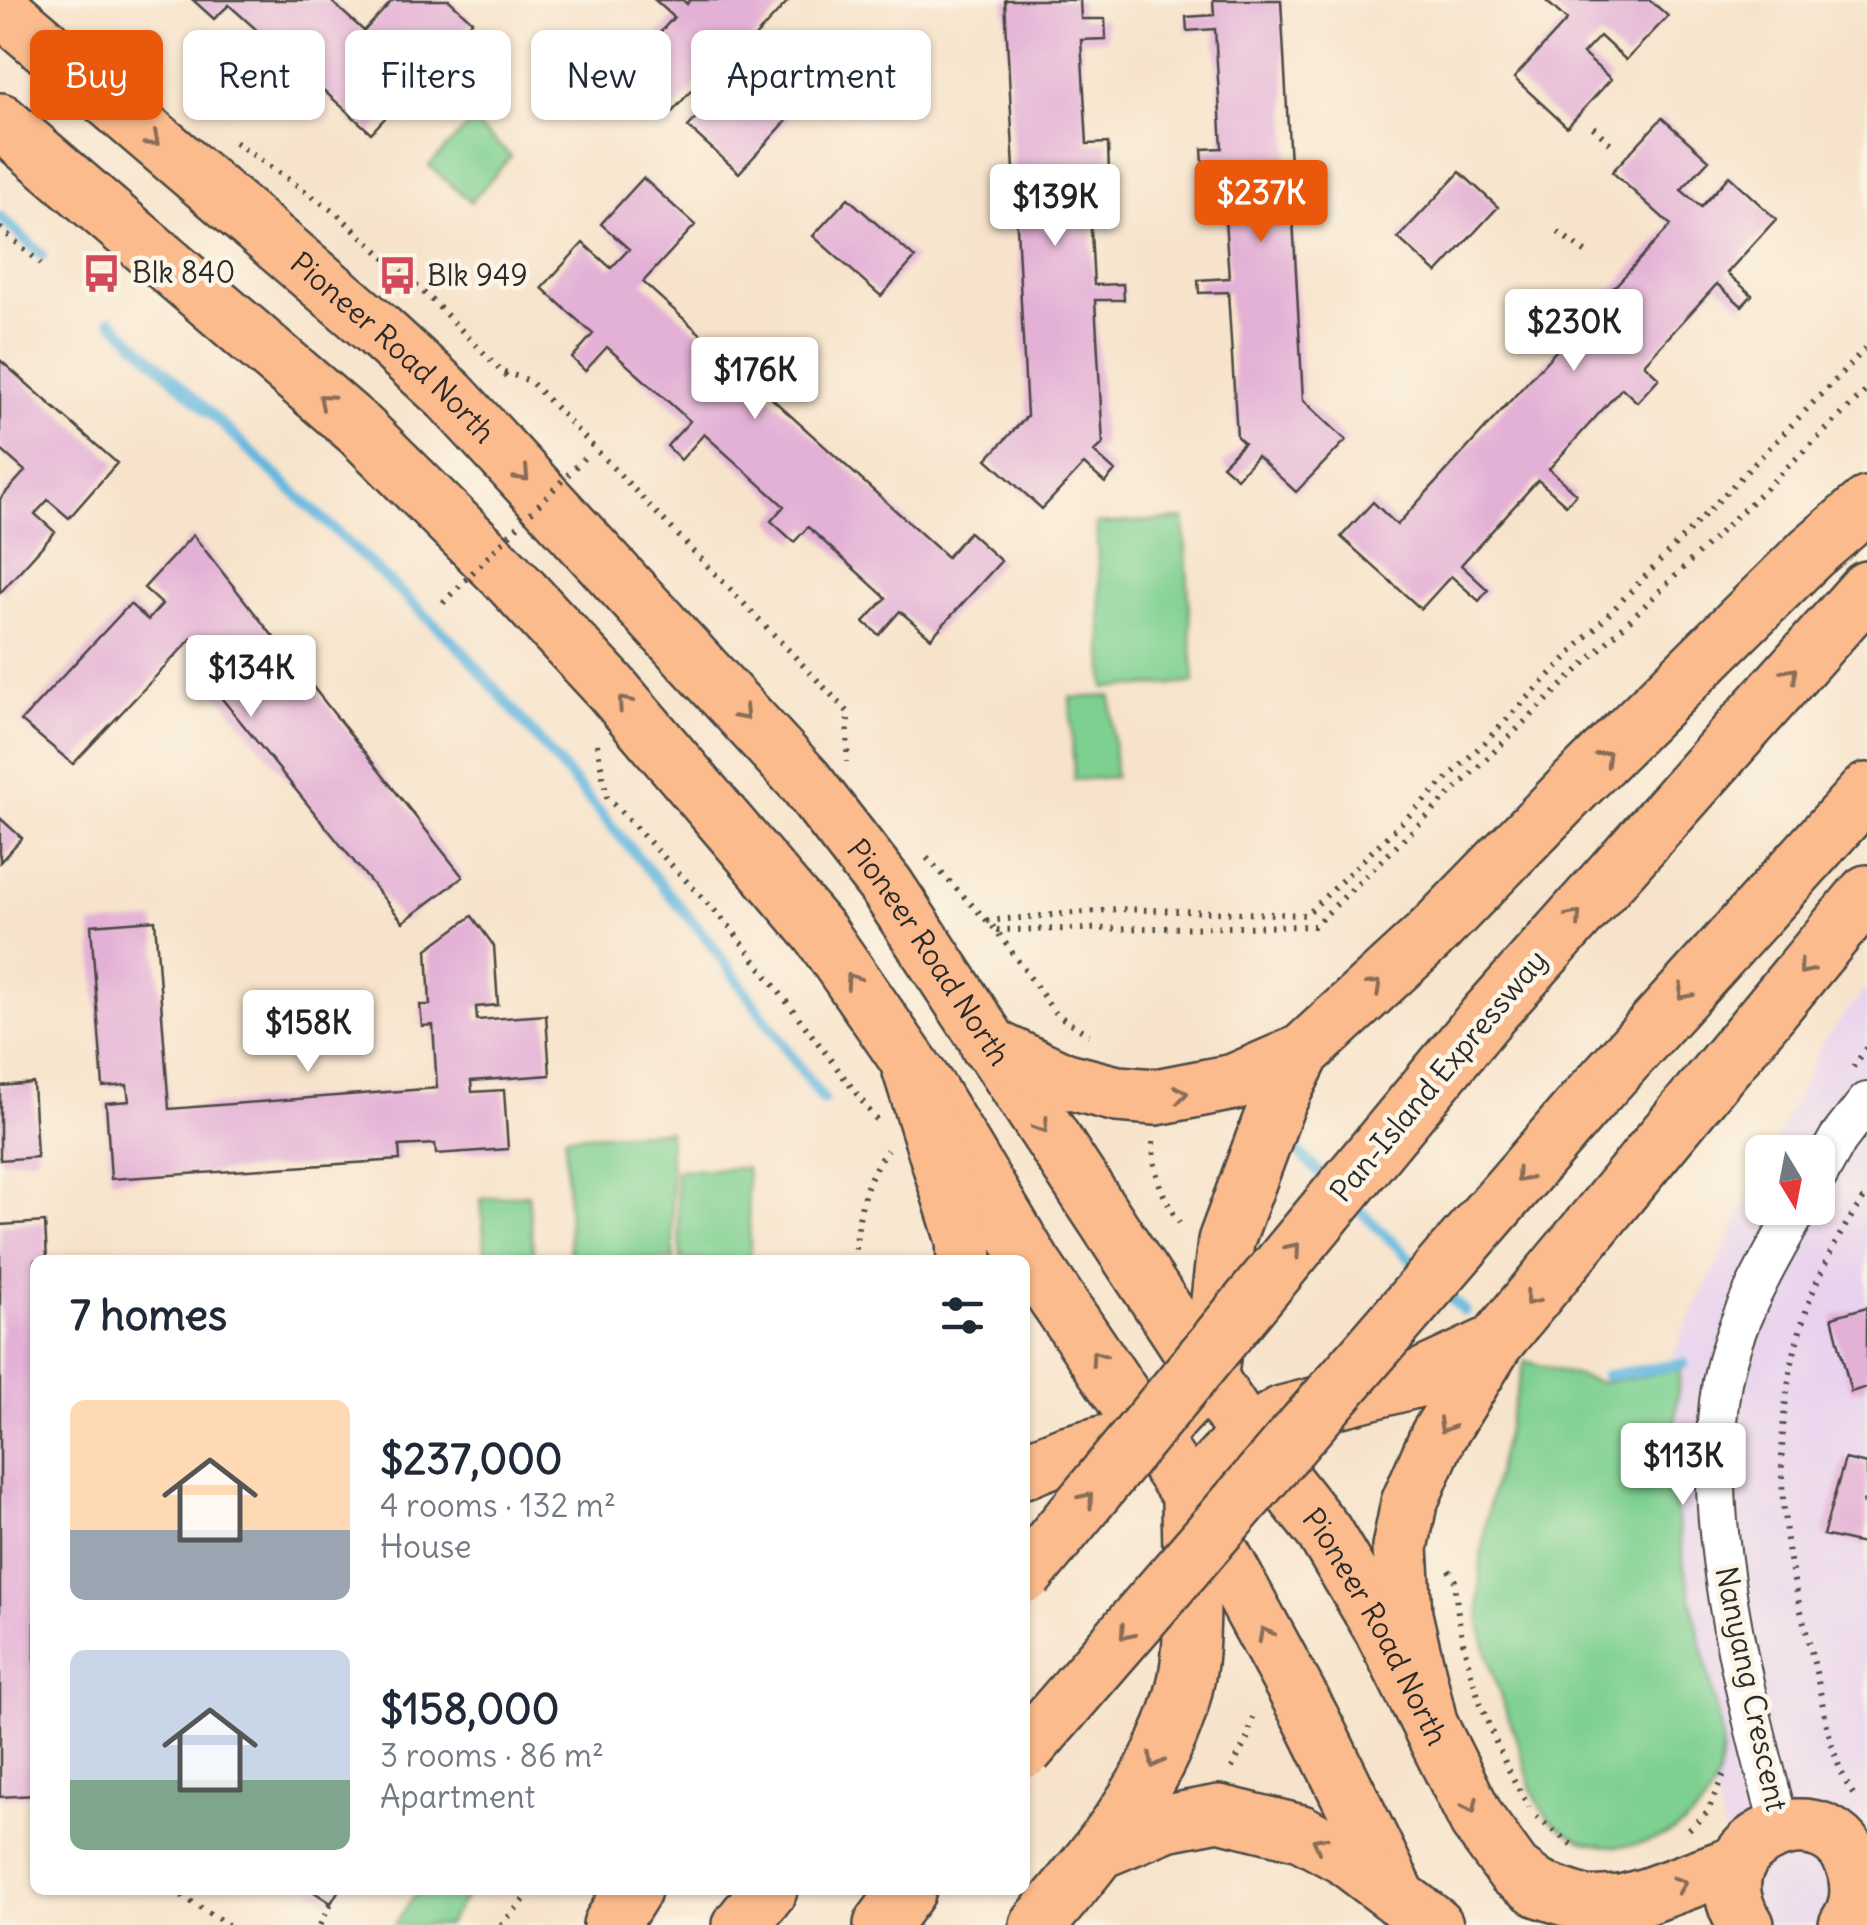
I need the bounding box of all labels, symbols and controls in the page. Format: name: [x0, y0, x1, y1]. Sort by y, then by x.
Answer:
chip: Buy: [30, 30, 163, 120]
chip: Rent: [183, 30, 325, 120]
chip: Filters: [345, 30, 511, 120]
chip: New: [531, 30, 671, 120]
chip: Apartment: [691, 30, 931, 120]
one-way arrow: [141, 128, 160, 146]
pin: $237K: [1191, 160, 1331, 245]
pin: $139K: [985, 164, 1125, 249]
text: $237K: [1217, 172, 1305, 213]
text: $139K: [1012, 176, 1098, 217]
street label: Pioneer Road North: [283, 243, 504, 451]
bus stop icon: Blk 840: [81, 252, 123, 294]
place label: Blk 840: [132, 253, 235, 291]
bus stop icon: Blk 949: [376, 255, 418, 297]
place label: Blk 949: [427, 256, 528, 294]
pin: $230K: [1504, 289, 1644, 374]
text: $230K: [1527, 301, 1621, 342]
pin: $176K: [685, 337, 825, 422]
text: $176K: [713, 349, 797, 390]
one-way arrow: [318, 393, 337, 411]
one-way arrow: [511, 463, 529, 482]
pin: $134K: [181, 635, 321, 720]
text: $134K: [208, 647, 294, 688]
one-way arrow: [1779, 667, 1797, 686]
one-way arrow: [617, 696, 635, 714]
one-way arrow: [731, 702, 749, 721]
one-way arrow: [1593, 750, 1611, 768]
street label: Pioneer Road North: [839, 831, 1019, 1072]
one-way arrow: [1563, 910, 1581, 929]
street label: Pan-Island Expressway: [1322, 941, 1555, 1209]
one-way arrow: [1799, 956, 1817, 974]
one-way arrow: [846, 973, 865, 991]
one-way arrow: [1363, 980, 1382, 998]
one-way arrow: [1678, 981, 1696, 1000]
pin: $158K: [238, 990, 378, 1075]
text: $158K: [265, 1002, 351, 1043]
one-way arrow: [1172, 1084, 1189, 1105]
one-way arrow: [1030, 1116, 1049, 1134]
north arrow: [1745, 1135, 1835, 1225]
map controls: [1745, 1135, 1835, 1225]
one-way arrow: [1516, 1164, 1534, 1182]
one-way arrow: [1282, 1242, 1300, 1260]
one-way arrow: [1525, 1287, 1543, 1305]
icon: filters: [935, 1288, 990, 1343]
text: 7 homes: [70, 1289, 227, 1341]
one-way arrow: [1091, 1349, 1109, 1368]
one-way arrow: [1437, 1416, 1457, 1434]
pin: $113K: [1613, 1423, 1753, 1508]
text: $237,000: [380, 1433, 562, 1485]
text: $113K: [1643, 1435, 1723, 1476]
icon: home: [150, 1440, 270, 1560]
text: 4 rooms · 132 m²: [380, 1485, 616, 1526]
one-way arrow: [1075, 1493, 1093, 1511]
street label: Pioneer Road North: [1295, 1500, 1457, 1751]
text: House: [380, 1526, 471, 1567]
street label: Nanyang Crescent: [1707, 1563, 1796, 1815]
one-way arrow: [1120, 1621, 1138, 1640]
one-way arrow: [1258, 1627, 1278, 1645]
text: $158,000: [380, 1683, 559, 1735]
icon: home: [150, 1690, 270, 1810]
text: 3 rooms · 86 m²: [380, 1735, 604, 1776]
one-way arrow: [1147, 1751, 1167, 1769]
text: Apartment: [380, 1776, 535, 1817]
one-way arrow: [1458, 1796, 1478, 1814]
one-way arrow: [1312, 1835, 1330, 1855]
one-way arrow: [1671, 1875, 1688, 1896]

